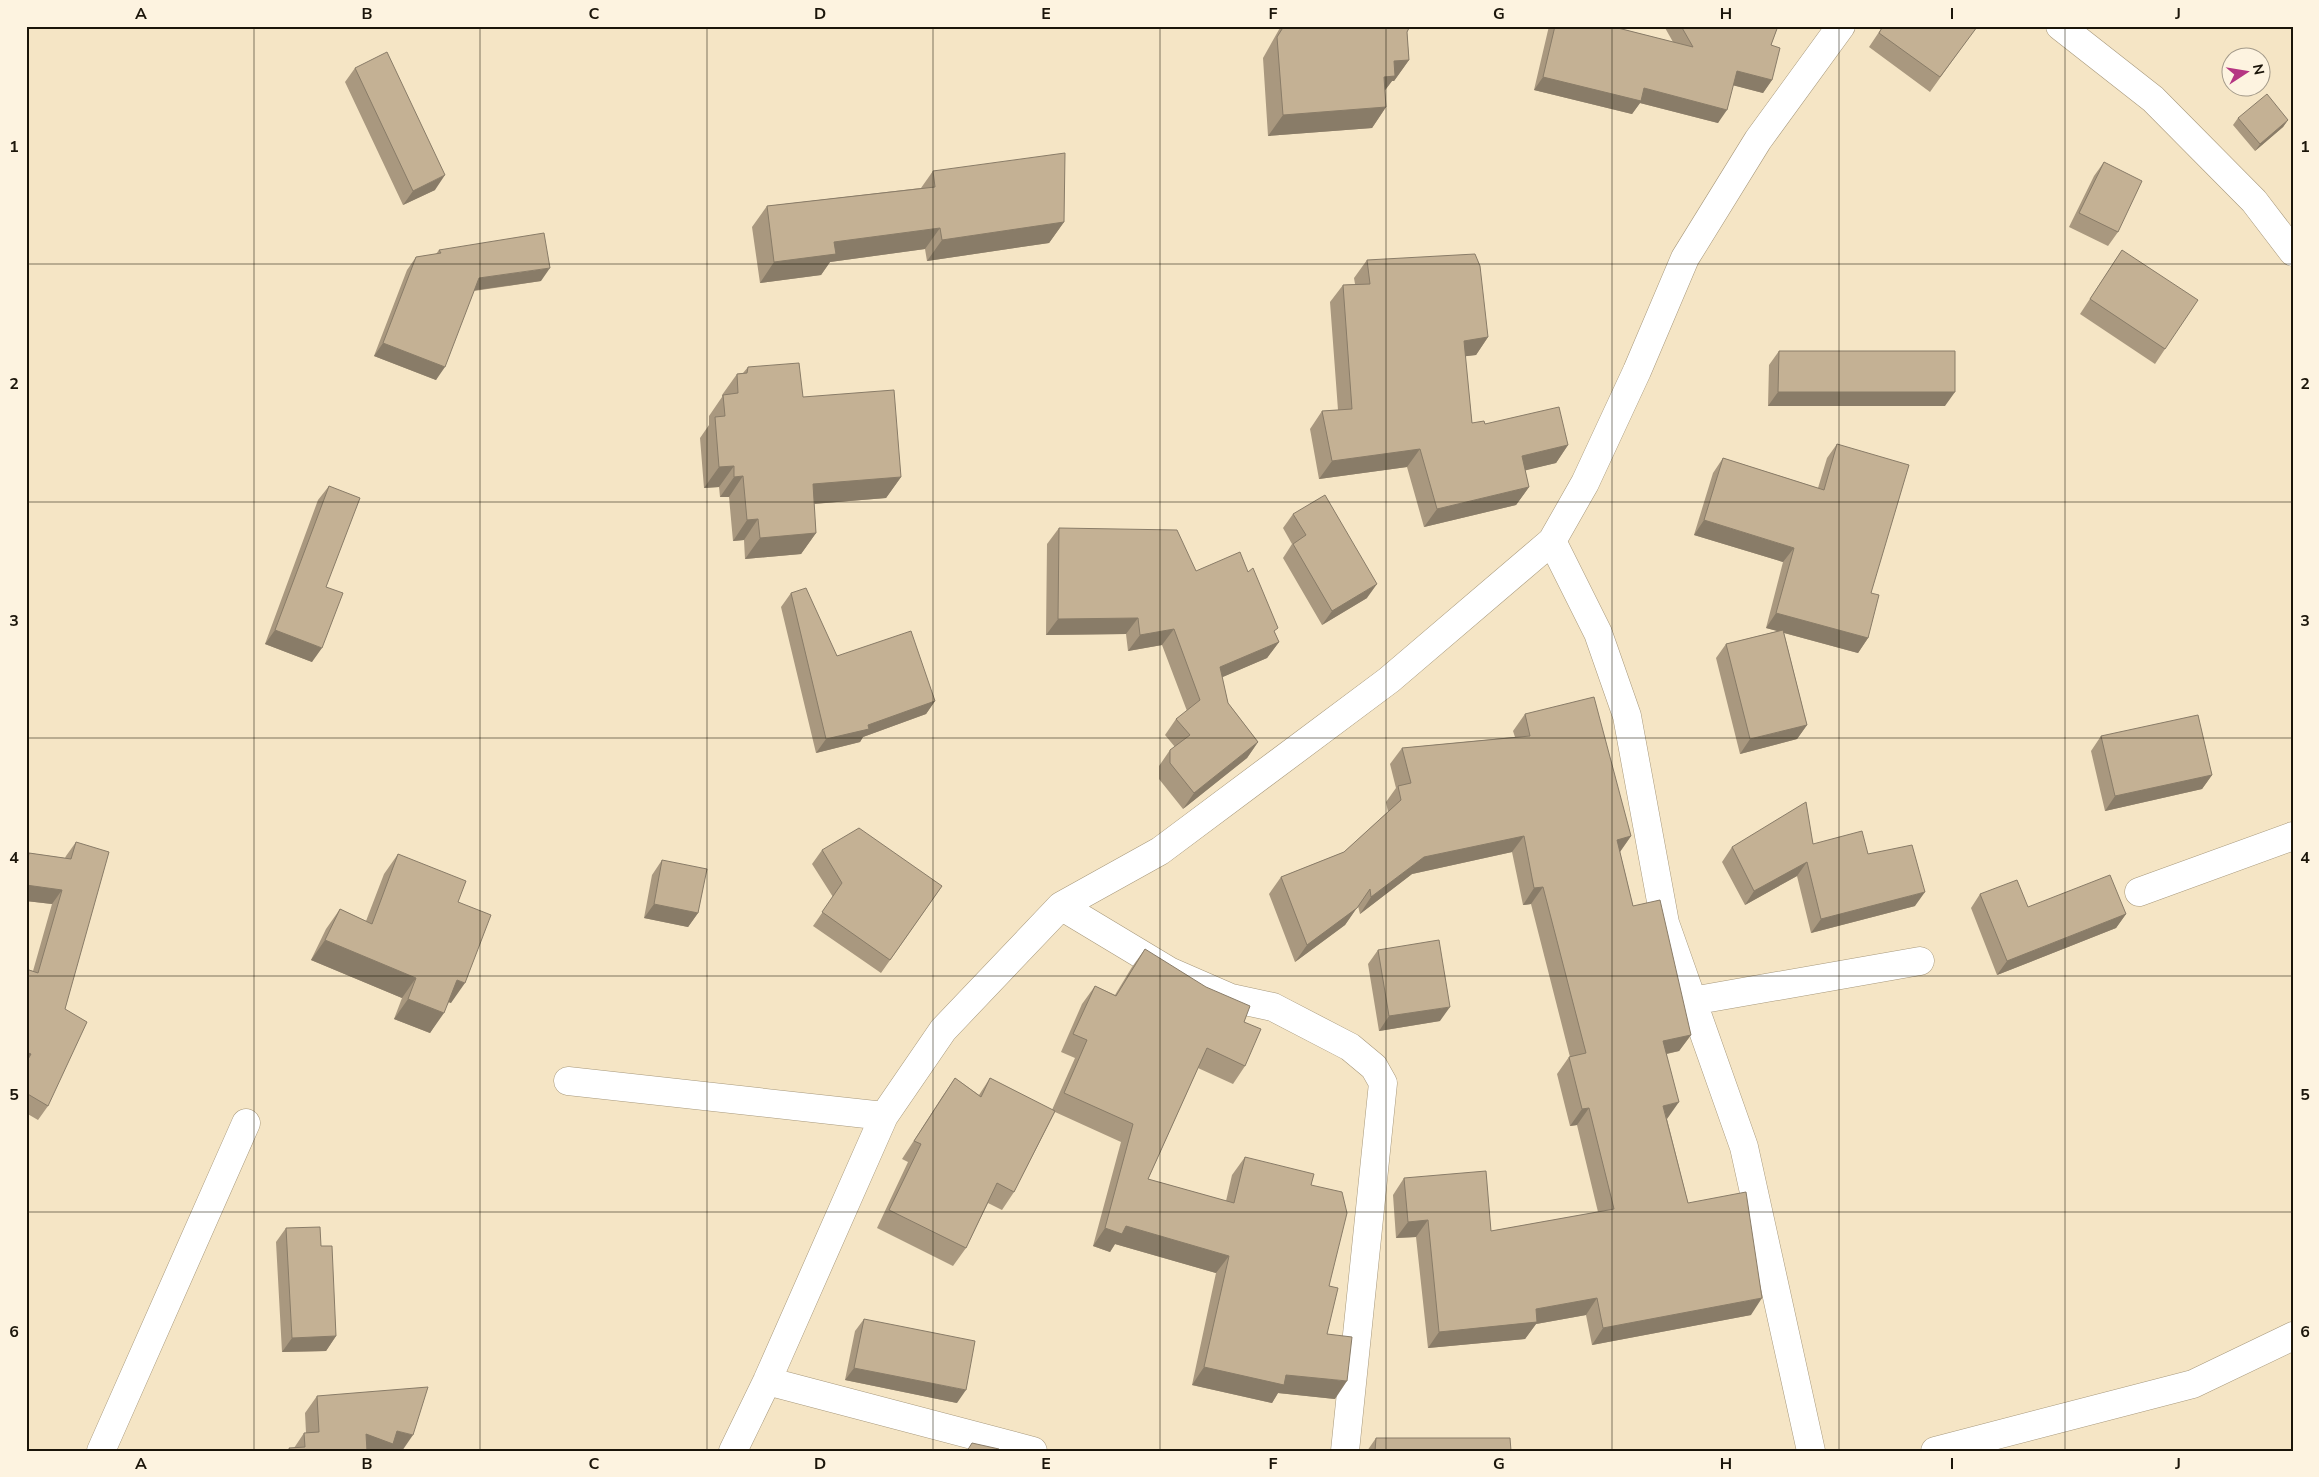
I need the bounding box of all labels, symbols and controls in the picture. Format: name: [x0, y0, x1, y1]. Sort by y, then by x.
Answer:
text: A: [135, 3, 147, 25]
text: B: [361, 3, 373, 25]
text: C: [589, 3, 600, 25]
text: D: [814, 3, 826, 25]
text: E: [1041, 3, 1051, 25]
text: F: [1269, 3, 1278, 25]
text: G: [1493, 3, 1505, 25]
text: H: [1720, 3, 1732, 25]
text: I: [1950, 3, 1954, 25]
text: J: [2174, 3, 2181, 25]
north arrow: [2222, 48, 2272, 98]
text: N: [2248, 62, 2269, 77]
text: 1: [9, 136, 19, 158]
text: 1: [2300, 136, 2310, 158]
text: 2: [9, 373, 19, 395]
text: 2: [2300, 373, 2310, 395]
text: 3: [9, 610, 19, 632]
text: 3: [2300, 610, 2310, 632]
text: 4: [9, 847, 19, 869]
text: 4: [2300, 847, 2310, 869]
text: 5: [9, 1084, 19, 1106]
text: 5: [2300, 1084, 2310, 1106]
text: 6: [9, 1321, 19, 1343]
text: 6: [2300, 1321, 2310, 1343]
text: A: [135, 1453, 147, 1475]
text: B: [361, 1453, 373, 1475]
text: C: [589, 1453, 600, 1475]
text: D: [814, 1453, 826, 1475]
text: E: [1041, 1453, 1051, 1475]
text: F: [1269, 1453, 1278, 1475]
text: G: [1493, 1453, 1505, 1475]
text: H: [1720, 1453, 1732, 1475]
text: I: [1950, 1453, 1954, 1475]
text: J: [2174, 1453, 2181, 1475]

